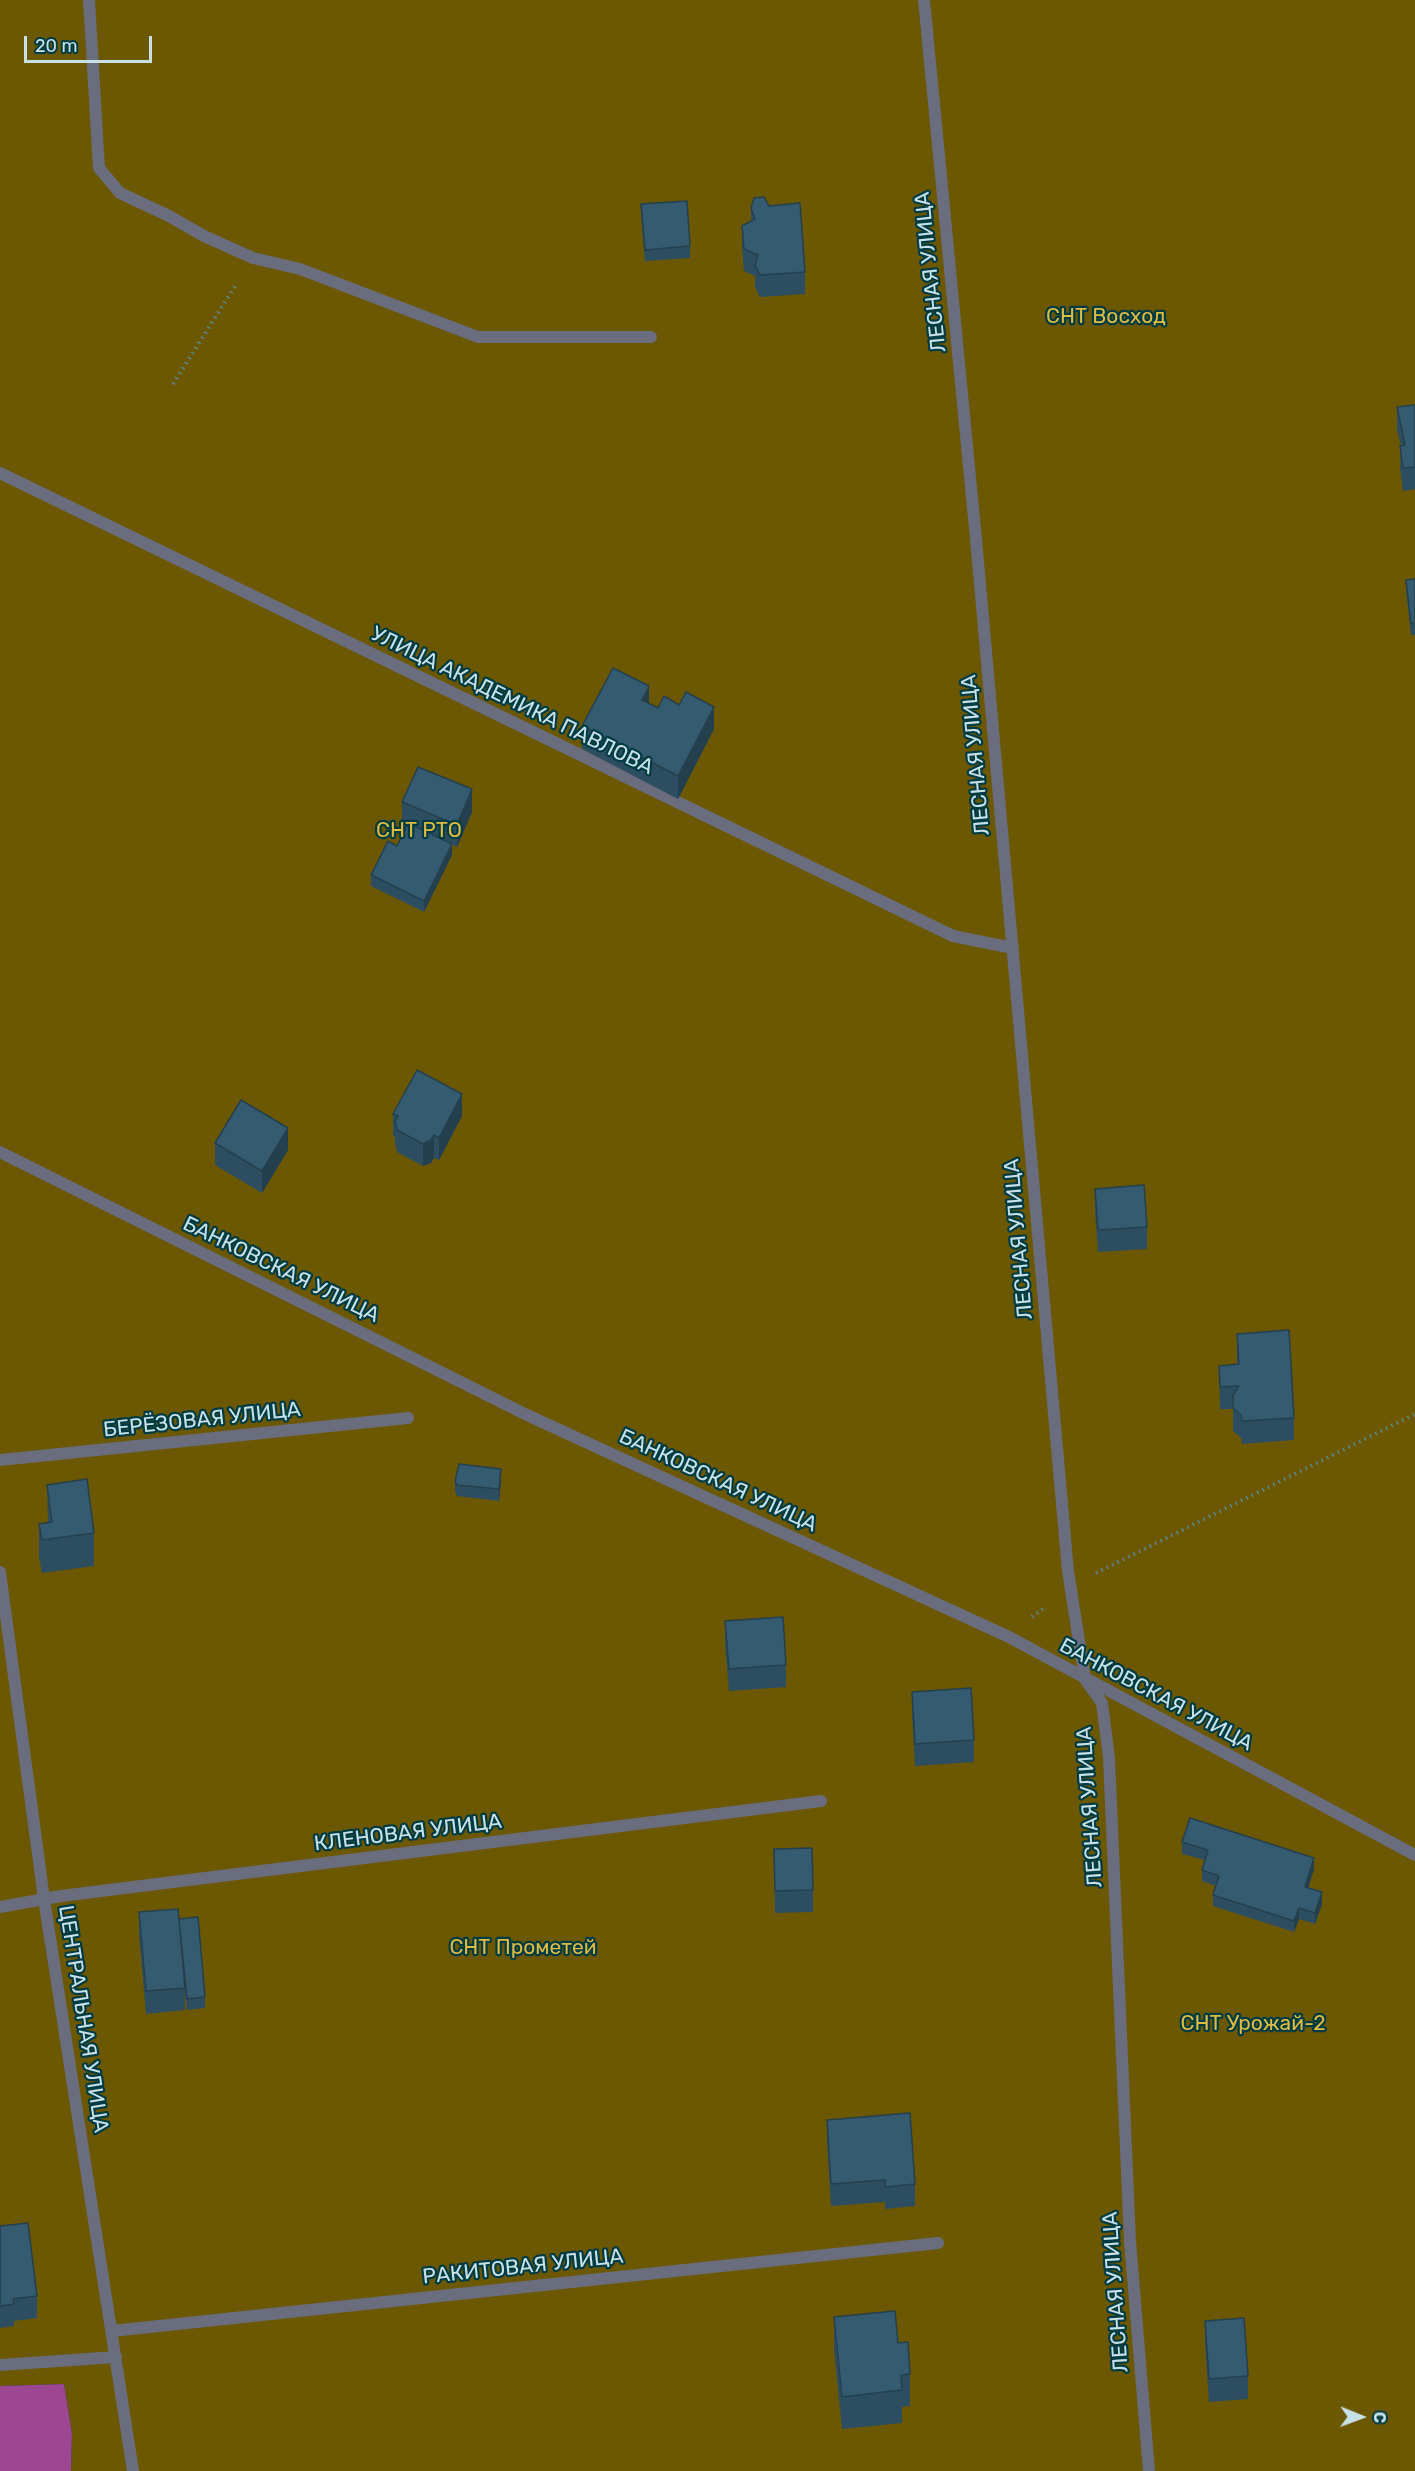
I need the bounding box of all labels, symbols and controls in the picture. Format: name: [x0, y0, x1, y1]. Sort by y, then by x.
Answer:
scale bar: [27, 24, 154, 62]
text: 20 m: [35, 35, 77, 57]
street label: ЛЕСНАЯ УЛИЦА: [910, 191, 952, 353]
park label: СНТ Восход: [1046, 304, 1166, 330]
street label: УЛИЦА АКАДЕМИКА ПАВЛОВА: [367, 622, 657, 780]
street label: ЛЕСНАЯ УЛИЦА: [956, 674, 996, 836]
park label: СНТ РТО: [376, 818, 462, 844]
street label: ЛЕСНАЯ УЛИЦА: [999, 1158, 1039, 1320]
street label: БАНКОВСКАЯ УЛИЦА: [179, 1211, 383, 1329]
street label: БЕРЁЗОВАЯ УЛИЦА: [102, 1397, 302, 1443]
street label: БАНКОВСКАЯ УЛИЦА: [615, 1424, 821, 1538]
street label: БАНКОВСКАЯ УЛИЦА: [1055, 1633, 1257, 1757]
street label: ЛЕСНАЯ УЛИЦА: [1072, 1726, 1108, 1888]
street label: КЛЕНОВАЯ УЛИЦА: [313, 1809, 503, 1857]
street label: ЦЕНТРАЛЬНАЯ УЛИЦА: [53, 1903, 113, 2135]
park label: СНТ Прометей: [449, 1935, 597, 1961]
park label: СНТ Урожай-2: [1180, 2011, 1326, 2037]
street label: ЛЕСНАЯ УЛИЦА: [1098, 2211, 1134, 2373]
street label: РАКИТОВАЯ УЛИЦА: [421, 2244, 625, 2290]
north arrow: [1331, 2387, 1391, 2447]
text: С: [1370, 2412, 1389, 2423]

